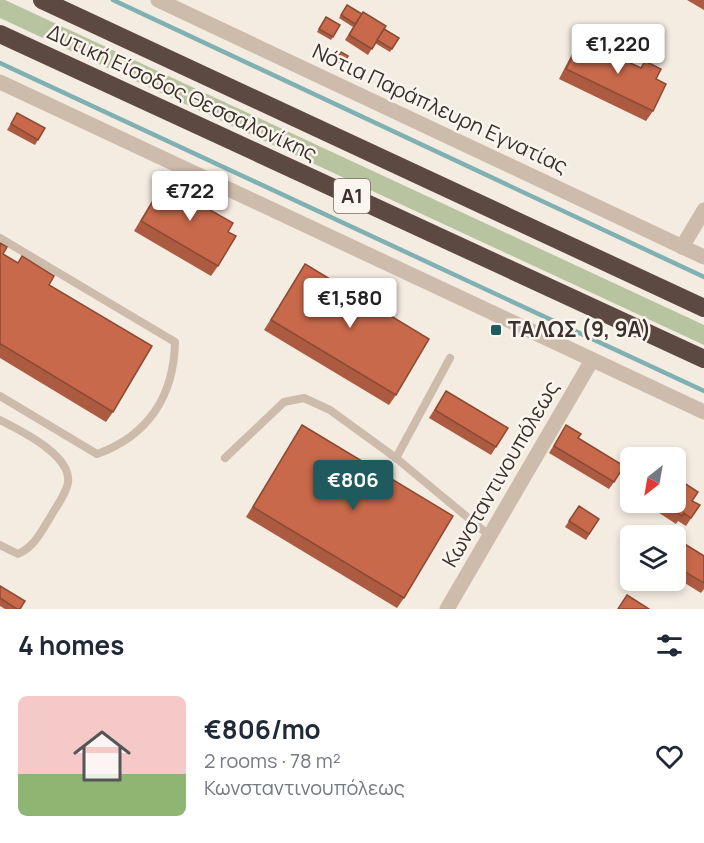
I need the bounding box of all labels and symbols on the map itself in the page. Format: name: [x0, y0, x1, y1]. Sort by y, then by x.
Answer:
street label: Δυτική Είσοδος Θεσσαλονίκης: [43, 17, 322, 167]
pin: €1,220: [569, 24, 667, 75]
street label: Νότια Παράπλευρη Εγνατίας: [308, 37, 573, 180]
pin: €722: [154, 171, 226, 222]
road number: Α1: [334, 179, 370, 213]
pin: €1,580: [301, 278, 399, 329]
place label: ΤΑΛΩΣ (9, 9Α): [508, 315, 651, 343]
marker: ΤΑΛΩΣ (9, 9Α): [489, 323, 503, 337]
street label: Κωνσταντινουπόλεως: [435, 375, 565, 572]
north arrow: [620, 447, 686, 513]
pin: €806: [317, 460, 389, 511]

